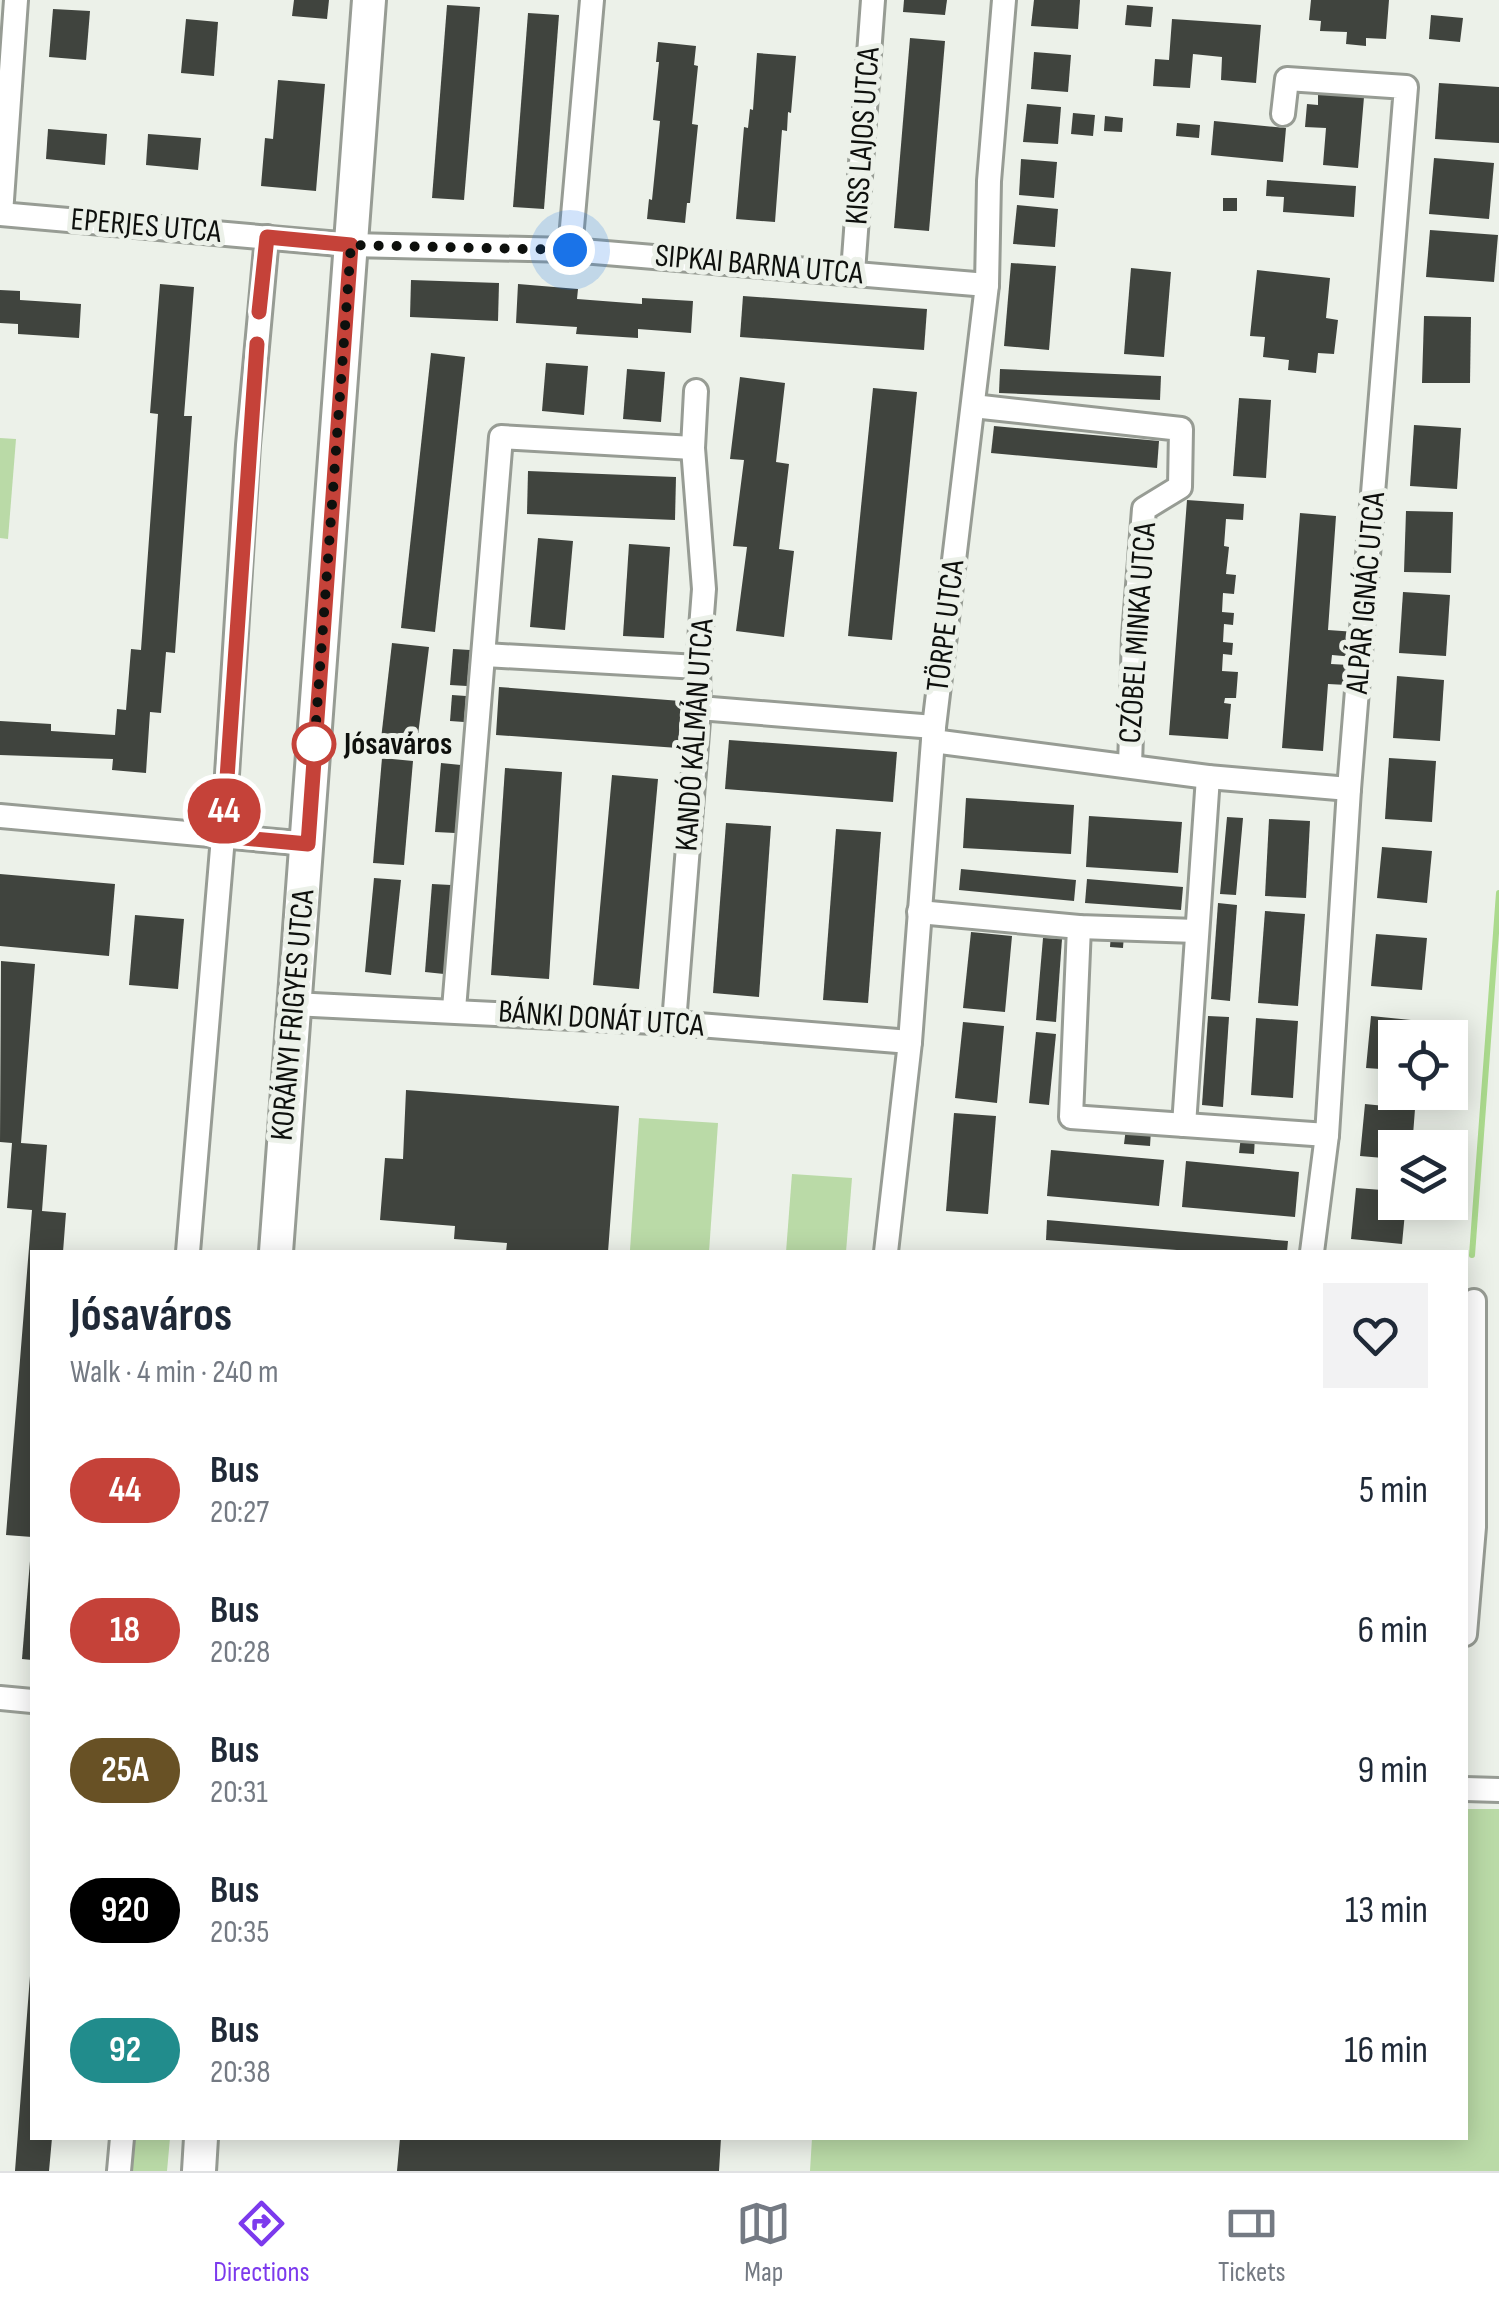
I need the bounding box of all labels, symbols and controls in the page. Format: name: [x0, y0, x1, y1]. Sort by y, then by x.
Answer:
street label: KISS LAJOS UTCA: [837, 46, 889, 226]
street label: EPERJES UTCA: [69, 200, 223, 252]
your location: [545, 225, 595, 275]
street label: SIPKAI BARNA UTCA: [653, 236, 865, 294]
street label: ALPÁR IGNÁC UTCA: [1338, 490, 1394, 696]
street label: CZÓBEL MINKA UTCA: [1111, 521, 1165, 745]
street label: TÖRPE UTCA: [919, 558, 973, 694]
street label: KANDÓ KÁLMÁN UTCA: [667, 617, 723, 853]
marker: Jósaváros: [293, 723, 335, 765]
place label: Jósaváros: [343, 725, 452, 764]
line badge: 44: [179, 778, 269, 844]
text: 44: [208, 790, 240, 833]
street label: KORÁNYI FRIGYES UTCA: [263, 888, 323, 1142]
street label: BÁNKI DONÁT UTCA: [497, 992, 705, 1046]
map controls: [1378, 1020, 1468, 1220]
button: locate: [1378, 1020, 1468, 1110]
button: layers: [1378, 1130, 1468, 1220]
button: heart: [1323, 1283, 1428, 1388]
text: Jósaváros: [70, 1287, 232, 1344]
text: Walk · 4 min · 240 m: [70, 1353, 278, 1392]
text: Bus: [210, 1448, 259, 1493]
text: 5 min: [1359, 1468, 1428, 1513]
text: 44: [109, 1469, 141, 1512]
text: 20:27: [210, 1493, 269, 1532]
text: Bus: [210, 1588, 259, 1633]
text: 6 min: [1358, 1608, 1428, 1653]
text: 18: [110, 1609, 140, 1652]
text: 20:28: [210, 1633, 270, 1672]
text: Bus: [210, 1728, 259, 1773]
text: 9 min: [1357, 1748, 1428, 1793]
text: 25A: [101, 1749, 149, 1792]
text: 20:31: [210, 1773, 268, 1812]
text: Bus: [210, 1868, 259, 1913]
text: 13 min: [1345, 1888, 1428, 1933]
text: 920: [101, 1889, 149, 1932]
text: 20:35: [210, 1913, 269, 1952]
text: Bus: [210, 2008, 259, 2053]
text: 16 min: [1344, 2028, 1428, 2073]
text: 92: [109, 2029, 141, 2072]
text: 20:38: [210, 2053, 271, 2092]
tab: Directions: [213, 2196, 310, 2289]
tab: Map: [736, 2196, 791, 2289]
tab: Tickets: [1218, 2196, 1286, 2289]

